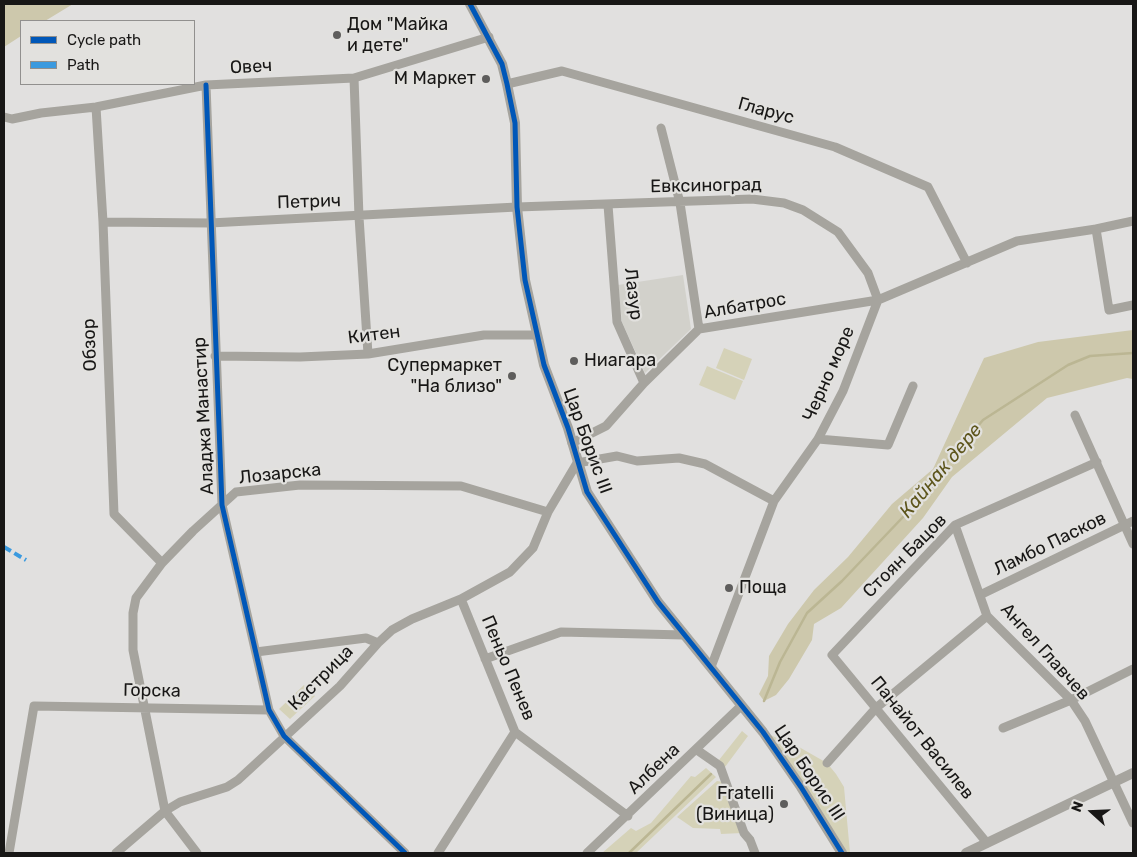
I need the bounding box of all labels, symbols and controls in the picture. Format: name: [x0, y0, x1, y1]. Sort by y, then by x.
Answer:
place label: Дом "Майка и дете": [347, 14, 448, 56]
legend: [20, 20, 195, 85]
marker: Дом "Майка и дете": [331, 29, 343, 41]
text: Cycle path: [67, 31, 141, 49]
street label: Овеч: [229, 55, 273, 79]
text: Path: [67, 56, 100, 74]
place label: М Маркет: [394, 68, 476, 90]
marker: М Маркет: [480, 73, 492, 85]
street label: Гларус: [735, 93, 797, 129]
street label: Евксиноград: [650, 174, 762, 198]
street label: Петрич: [277, 190, 341, 214]
street label: Лазур: [619, 267, 647, 321]
street label: Албатрос: [702, 288, 788, 324]
street label: Обзор: [78, 318, 102, 372]
street label: Китен: [347, 321, 401, 349]
street label: Черно море: [798, 323, 860, 425]
street label: Аладжа Манастир: [189, 337, 219, 495]
place label: Ниагара: [584, 350, 656, 372]
place label: Супермаркет "На близо": [387, 355, 502, 398]
marker: Ниагара: [568, 355, 580, 367]
marker: Супермаркет "На близо": [506, 370, 518, 382]
street label: Цар Борис III: [558, 385, 616, 497]
water label: Кайнак дере: [895, 419, 987, 523]
street label: Лозарска: [238, 459, 322, 489]
street label: Ламбо Пасков: [990, 507, 1110, 581]
street label: Стоян Бацов: [859, 510, 951, 602]
place label: Поща: [739, 577, 787, 599]
marker: Поща: [723, 582, 735, 594]
street label: Ангел Главчев: [996, 599, 1094, 705]
street label: Пеньо Пенев: [476, 612, 540, 724]
street label: Кастрица: [284, 641, 358, 715]
street label: Панайот Василев: [866, 672, 978, 804]
street label: Горска: [123, 680, 181, 702]
street label: Цар Борис III: [769, 721, 849, 825]
street label: Албена: [624, 739, 684, 799]
place label: Fratelli (Виница): [696, 783, 774, 826]
north arrow: [1067, 787, 1117, 837]
marker: Fratelli (Виница): [778, 798, 790, 810]
text: N: [1068, 799, 1087, 814]

